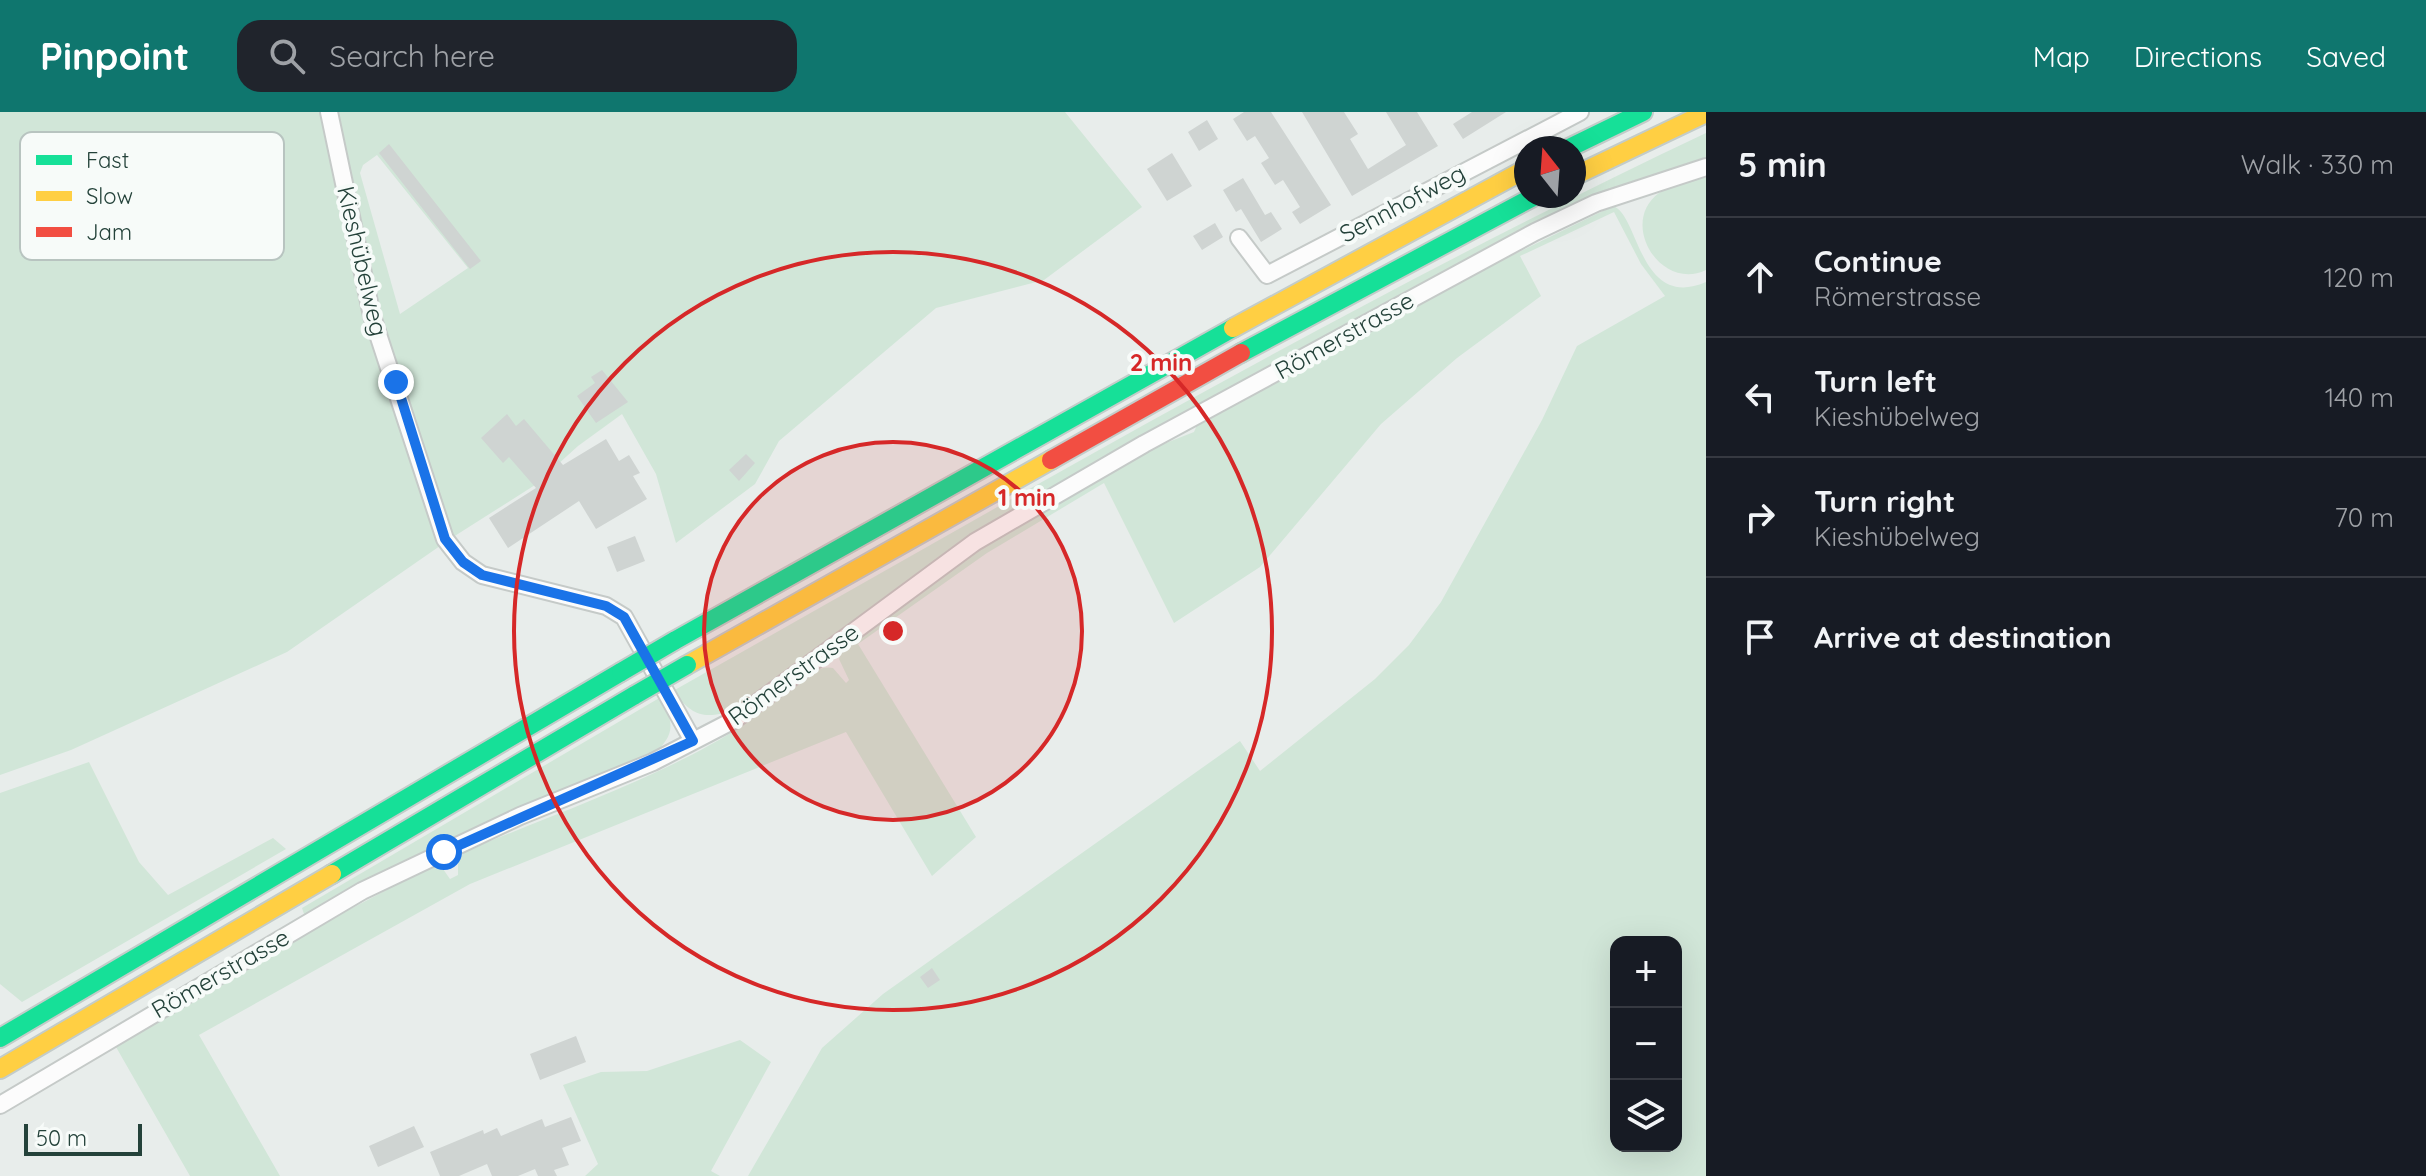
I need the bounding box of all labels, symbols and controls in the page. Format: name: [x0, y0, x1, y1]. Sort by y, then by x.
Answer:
search box: [237, 20, 797, 92]
text: Pinpoint: [40, 32, 189, 80]
icon: search: [265, 34, 309, 78]
text: Search here: [329, 37, 495, 75]
text: Map: [2033, 39, 2090, 74]
text: Directions: [2134, 39, 2262, 74]
text: Saved: [2306, 39, 2386, 74]
legend: [20, 132, 284, 260]
north arrow: [1514, 136, 1586, 208]
text: 5 min: [1738, 143, 1827, 186]
text: Fast: [86, 146, 129, 174]
text: Walk · 330 m: [2241, 148, 2394, 181]
street label: Sennhofweg: [1334, 157, 1470, 249]
text: Slow: [86, 182, 133, 210]
street label: Kieshübelweg: [331, 183, 395, 339]
text: Jam: [86, 218, 132, 246]
text: Continue: [1814, 242, 1942, 280]
icon: ahead: [1738, 255, 1782, 299]
text: 120 m: [2324, 261, 2394, 294]
text: Römerstrasse: [1814, 280, 1981, 313]
street label: Römerstrasse: [1269, 284, 1419, 386]
text: 2 min: [1130, 347, 1192, 377]
text: Turn left: [1814, 362, 1937, 400]
route end: [378, 364, 414, 400]
icon: left: [1738, 375, 1782, 419]
text: 140 m: [2325, 381, 2394, 414]
text: Kieshübelweg: [1814, 400, 1980, 433]
text: 1 min: [998, 482, 1056, 512]
text: Turn right: [1814, 482, 1955, 520]
icon: right: [1738, 495, 1782, 539]
text: 70 m: [2334, 501, 2394, 534]
text: Kieshübelweg: [1814, 520, 1980, 553]
icon: arrive: [1738, 615, 1782, 659]
street label: Römerstrasse: [722, 617, 864, 731]
centre of rings: [879, 617, 907, 645]
text: Arrive at destination: [1814, 618, 2112, 656]
route start: [426, 834, 462, 870]
street label: Römerstrasse: [146, 921, 294, 1025]
map controls: [1610, 936, 1682, 1152]
button: +: [1610, 936, 1682, 1008]
button: −: [1610, 1008, 1682, 1080]
button: layers: [1610, 1080, 1682, 1152]
scale bar: [24, 1120, 142, 1156]
text: 50 m: [36, 1124, 87, 1152]

